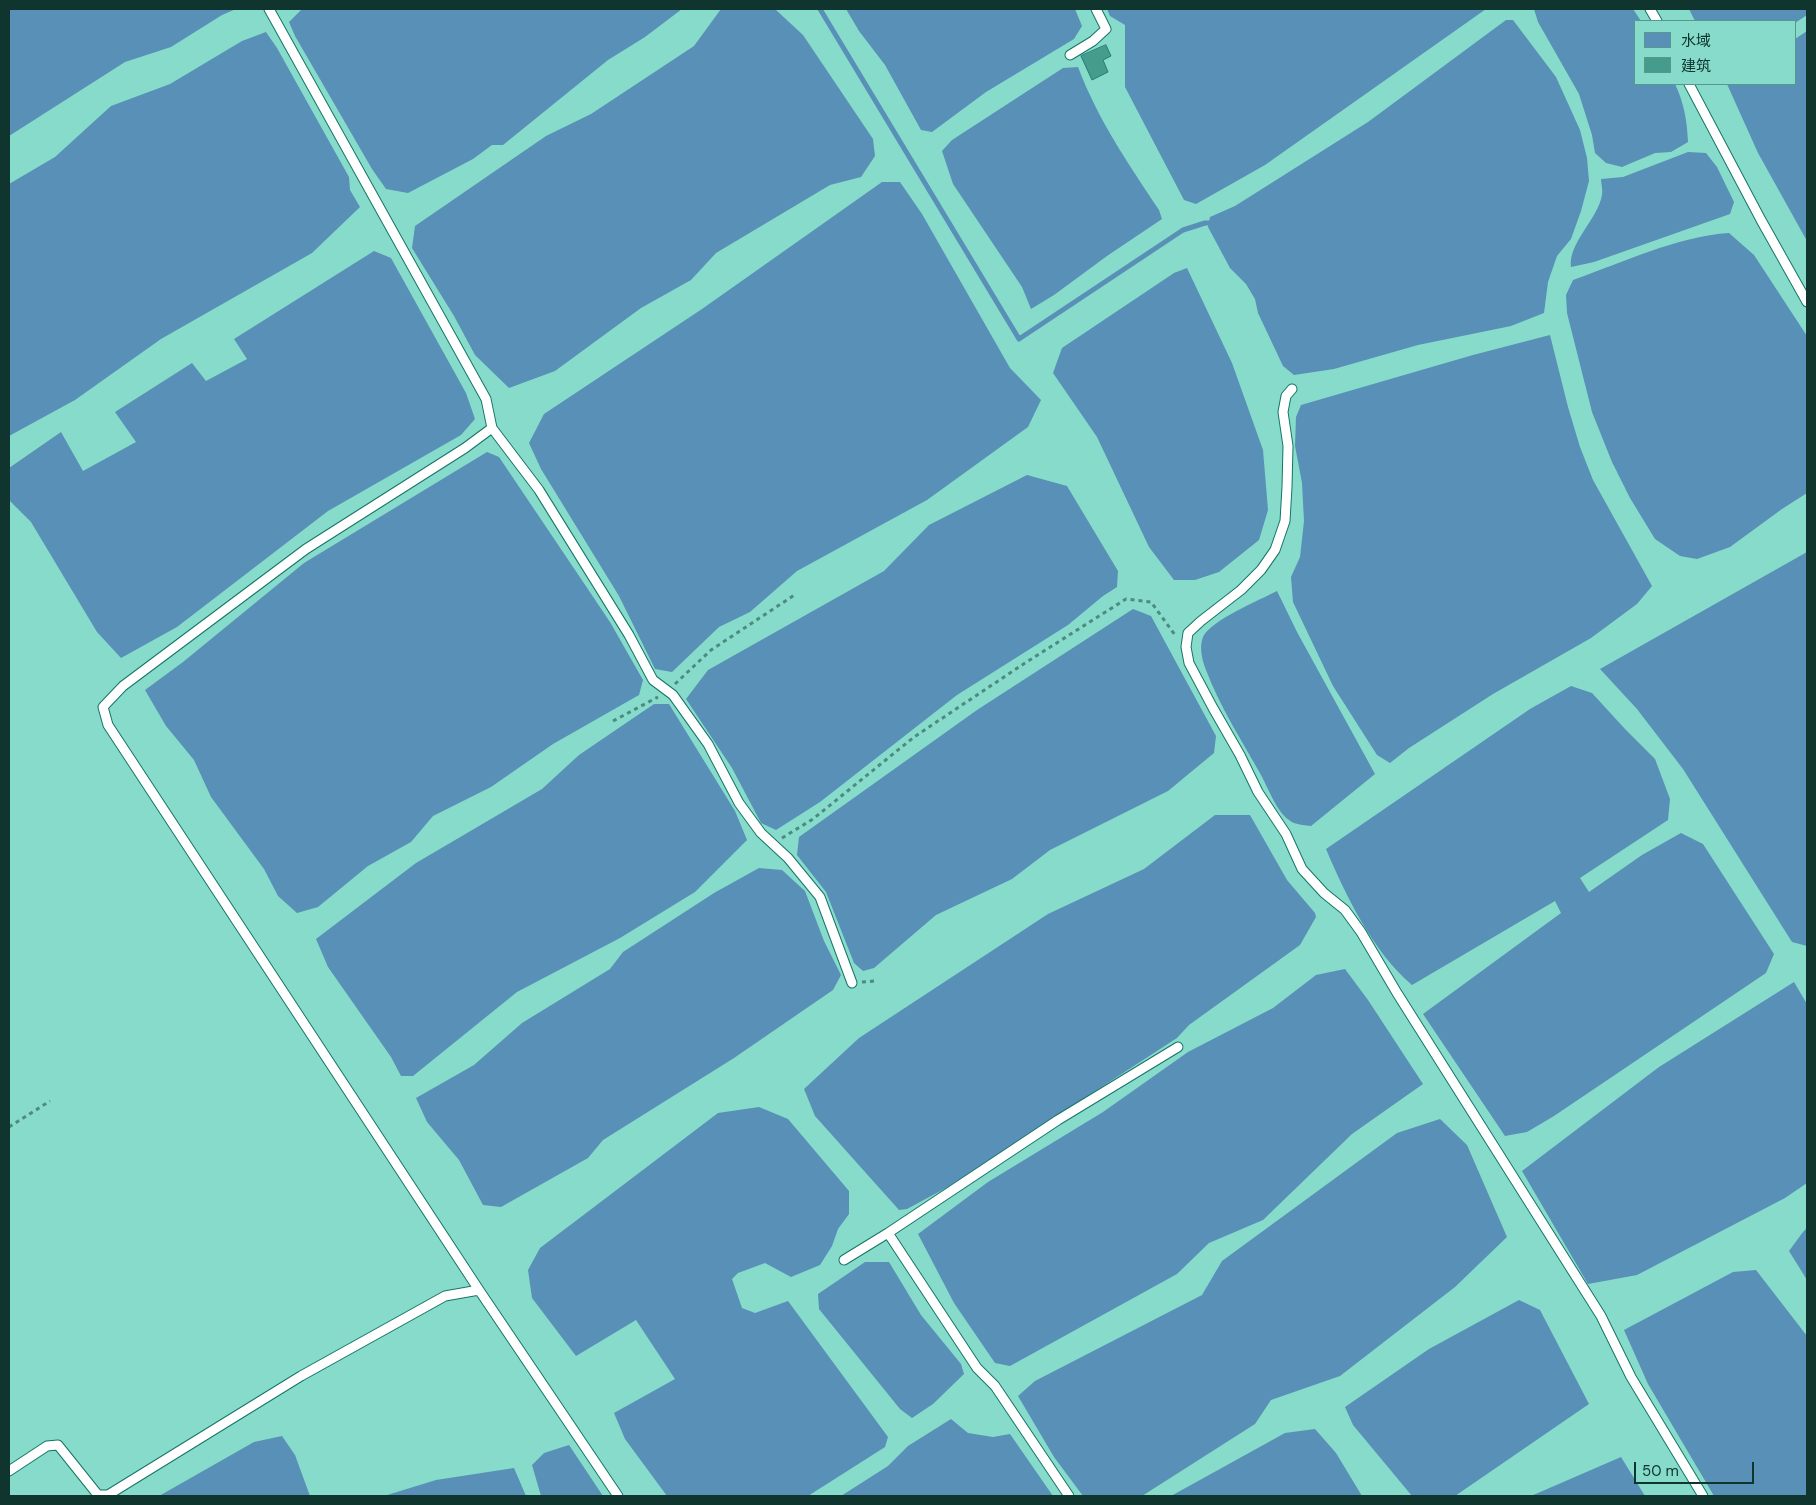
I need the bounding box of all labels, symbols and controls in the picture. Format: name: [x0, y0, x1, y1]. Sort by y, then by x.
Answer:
legend: [1634, 20, 1796, 85]
text: 水域: [1681, 31, 1711, 51]
text: 建筑: [1681, 56, 1711, 76]
scale bar: [1636, 1452, 1756, 1484]
text: 50 m: [1642, 1461, 1679, 1481]

